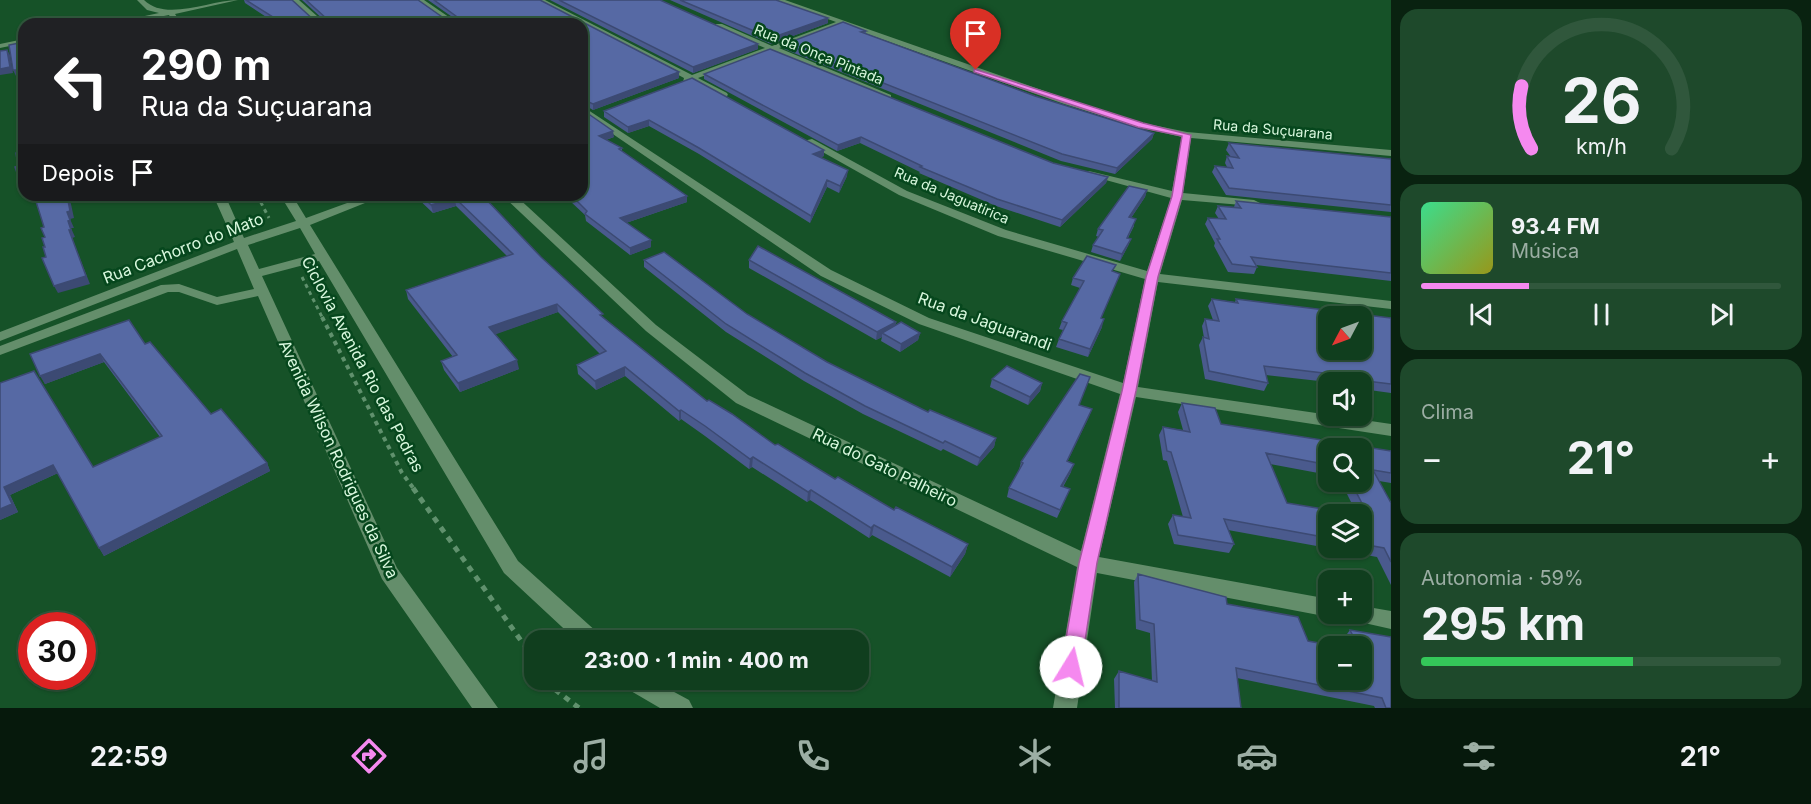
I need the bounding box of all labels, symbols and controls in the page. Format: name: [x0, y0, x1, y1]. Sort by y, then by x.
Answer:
pin: [950, 8, 1001, 70]
icon: arrive: [959, 17, 992, 50]
street label: Rua da Onça Pintada: [752, 20, 886, 88]
text: 290 m: [141, 39, 271, 90]
icon: left: [42, 42, 120, 120]
text: 26: [1561, 63, 1641, 138]
text: Rua da Suçuarana: [141, 90, 373, 123]
street label: Rua da Suçuarana: [1212, 115, 1334, 143]
text: km/h: [1576, 133, 1626, 159]
icon: arrive: [126, 156, 159, 189]
text: Depois: [42, 160, 114, 186]
street label: Rua da Jaguatirica: [892, 163, 1012, 227]
street label: Rua Cachorro do Mato: [100, 208, 266, 288]
text: 93.4 FM: [1511, 213, 1600, 239]
text: Música: [1511, 239, 1579, 263]
street label: Ciclovia Avenida Rio das Pedras: [297, 253, 429, 475]
street label: Rua da Jaguarandi: [915, 287, 1055, 355]
icon: previous: [1465, 298, 1498, 331]
icon: pause: [1585, 298, 1618, 331]
icon: next: [1705, 298, 1738, 331]
north arrow: [1318, 306, 1372, 360]
map controls: [1318, 306, 1372, 690]
street label: Avenida Wilson Rodrigues da Silva: [275, 337, 403, 581]
button: sound: [1318, 372, 1372, 426]
text: Clima: [1421, 400, 1474, 424]
street label: Rua do Gato Palheiro: [809, 423, 961, 511]
text: 21°: [1567, 430, 1635, 485]
button: search: [1318, 438, 1372, 492]
text: −: [1421, 438, 1443, 478]
text: +: [1759, 438, 1781, 478]
button: layers: [1318, 504, 1372, 558]
text: Autonomia · 59%: [1421, 566, 1584, 590]
button: +: [1318, 570, 1372, 624]
text: 295 km: [1421, 596, 1585, 651]
speed limit sign: 30: [18, 612, 96, 690]
position arrow: [1039, 635, 1103, 699]
button: −: [1318, 636, 1372, 690]
text: 23:00 · 1 min · 400 m: [584, 647, 809, 673]
icon: directions: [348, 735, 390, 777]
icon: music: [570, 735, 612, 777]
icon: phone: [792, 735, 834, 777]
icon: climate: [1014, 735, 1056, 777]
icon: car: [1236, 735, 1278, 777]
icon: filters: [1458, 735, 1500, 777]
text: 22:59: [90, 740, 168, 773]
text: 21°: [1680, 740, 1721, 773]

